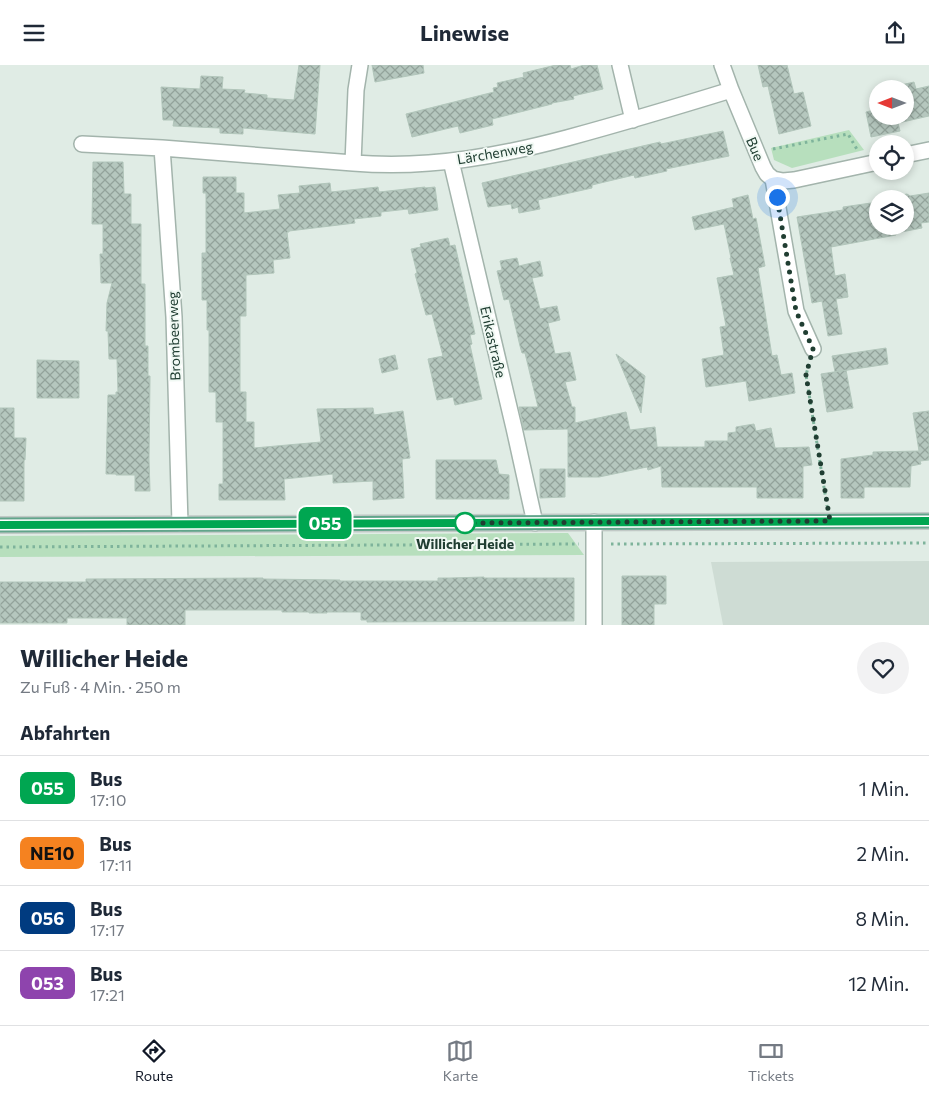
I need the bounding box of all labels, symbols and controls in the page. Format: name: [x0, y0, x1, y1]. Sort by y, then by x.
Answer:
icon: menu: [20, 19, 48, 47]
text: Linewise: [420, 19, 509, 46]
icon: share: [881, 19, 909, 47]
north arrow: [869, 80, 914, 125]
map controls: [869, 80, 914, 235]
street label: Bue: [743, 134, 768, 163]
button: locate: [869, 135, 914, 180]
street label: Lärchenweg: [456, 137, 535, 168]
your location: [765, 185, 790, 210]
button: layers: [869, 190, 914, 235]
street label: Brombeerweg: [163, 291, 184, 381]
street label: Erikastraße: [477, 304, 510, 379]
line badge: 055: [296, 507, 354, 539]
text: 055: [309, 512, 341, 534]
marker: Willicher Heide: [454, 512, 476, 534]
place label: Willicher Heide: [416, 535, 514, 552]
button: heart: [857, 642, 909, 694]
text: Willicher Heide: [20, 643, 188, 672]
text: Zu Fuß · 4 Min. · 250 m: [20, 677, 181, 696]
text: Abfahrten: [20, 721, 110, 744]
text: Bus: [90, 767, 122, 790]
text: 055: [31, 777, 64, 799]
text: 1 Min.: [859, 777, 909, 800]
text: 17:10: [90, 790, 126, 809]
text: Bus: [99, 832, 132, 855]
text: NE10: [30, 842, 74, 864]
text: 2 Min.: [856, 842, 909, 865]
text: 17:11: [99, 855, 132, 874]
text: Bus: [90, 897, 122, 920]
text: 056: [31, 907, 64, 929]
text: 8 Min.: [855, 907, 909, 930]
text: 17:17: [90, 920, 124, 939]
text: Bus: [90, 962, 122, 985]
text: 053: [31, 972, 64, 994]
text: 12 Min.: [848, 972, 909, 995]
text: 17:21: [90, 985, 125, 1004]
tab: Route: [135, 1037, 173, 1084]
tab: Karte: [443, 1037, 478, 1084]
tab: Tickets: [748, 1037, 794, 1084]

